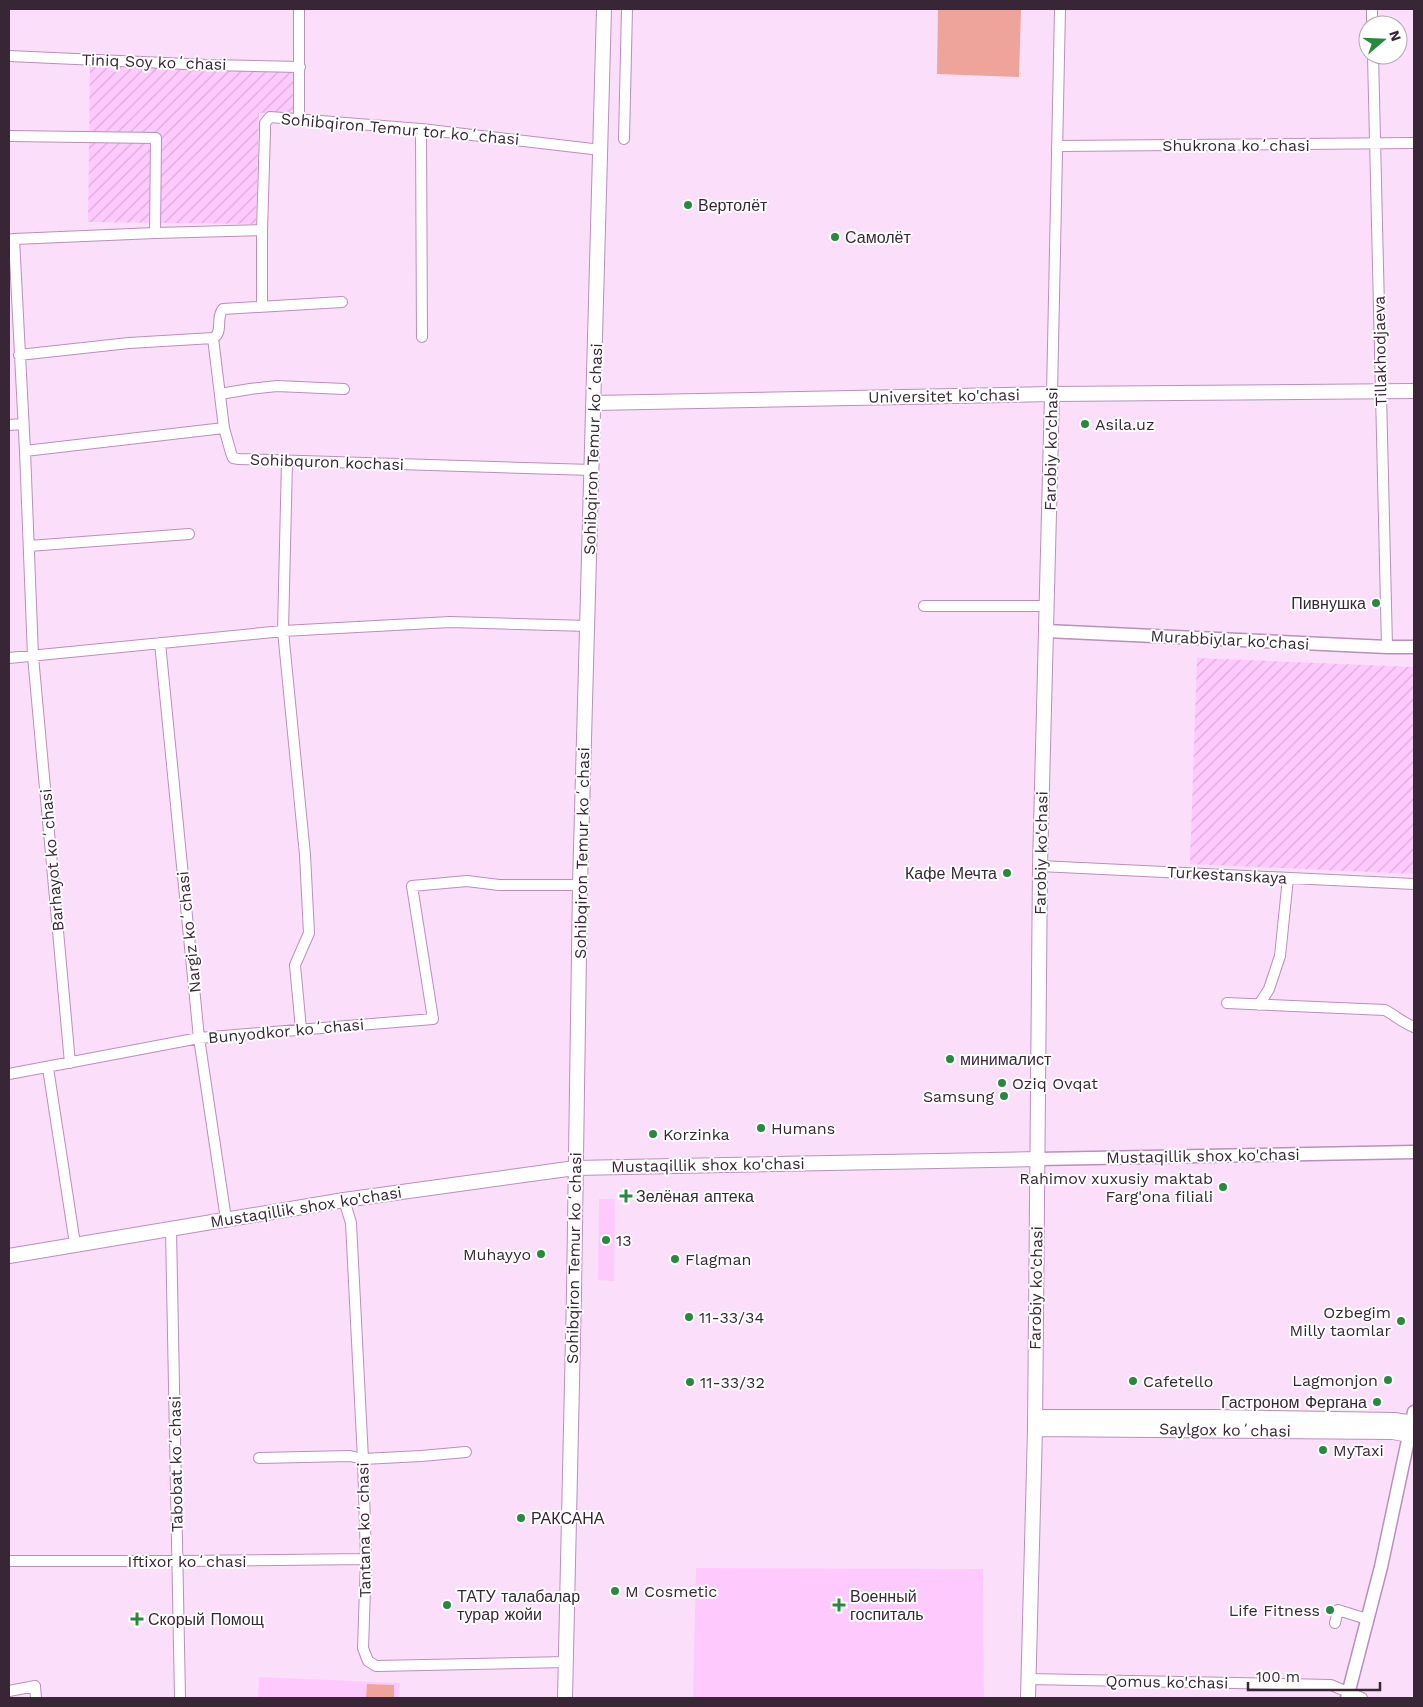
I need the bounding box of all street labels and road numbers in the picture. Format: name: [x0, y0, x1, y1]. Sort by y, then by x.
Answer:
street label: Tiniq Soy koʻchasi: [81, 50, 227, 74]
street label: Sohibqiron Temur tor koʻchasi: [280, 109, 520, 149]
street label: Shukrona koʻchasi: [1162, 136, 1310, 155]
street label: Tillakhodjaeva: [1370, 296, 1390, 406]
street label: Sohibqiron Temur koʻchasi: [580, 343, 606, 555]
street label: Universitet ko'chasi: [868, 385, 1020, 407]
street label: Farobiy ko'chasi: [1040, 387, 1062, 511]
street label: Sohibquron kochasi: [250, 450, 404, 474]
street label: Murabbiylar ko'chasi: [1150, 626, 1310, 654]
street label: Sohibqiron Temur koʻchasi: [571, 747, 593, 959]
street label: Barhayot koʻchasi: [36, 788, 68, 932]
street label: Farobiy ko'chasi: [1030, 791, 1052, 915]
street label: Turkestanskaya: [1166, 862, 1288, 888]
street label: Nargiz koʻchasi: [173, 870, 205, 994]
street label: Bunyodkor koʻchasi: [207, 1015, 365, 1047]
street label: Mustaqillik shox ko'chasi: [1106, 1145, 1300, 1167]
street label: Sohibqiron Temur koʻchasi: [563, 1152, 585, 1364]
street label: Mustaqillik shox ko'chasi: [611, 1154, 805, 1176]
street label: Mustaqillik shox ko'chasi: [209, 1182, 403, 1232]
street label: Farobiy ko'chasi: [1025, 1226, 1047, 1350]
street label: Tabobat koʻchasi: [165, 1396, 187, 1532]
street label: Saylgox koʻchasi: [1159, 1419, 1291, 1441]
street label: Tantana koʻchasi: [353, 1462, 375, 1598]
street label: Iftixor koʻchasi: [127, 1552, 247, 1571]
street label: Qomus ko'chasi: [1105, 1671, 1229, 1693]

